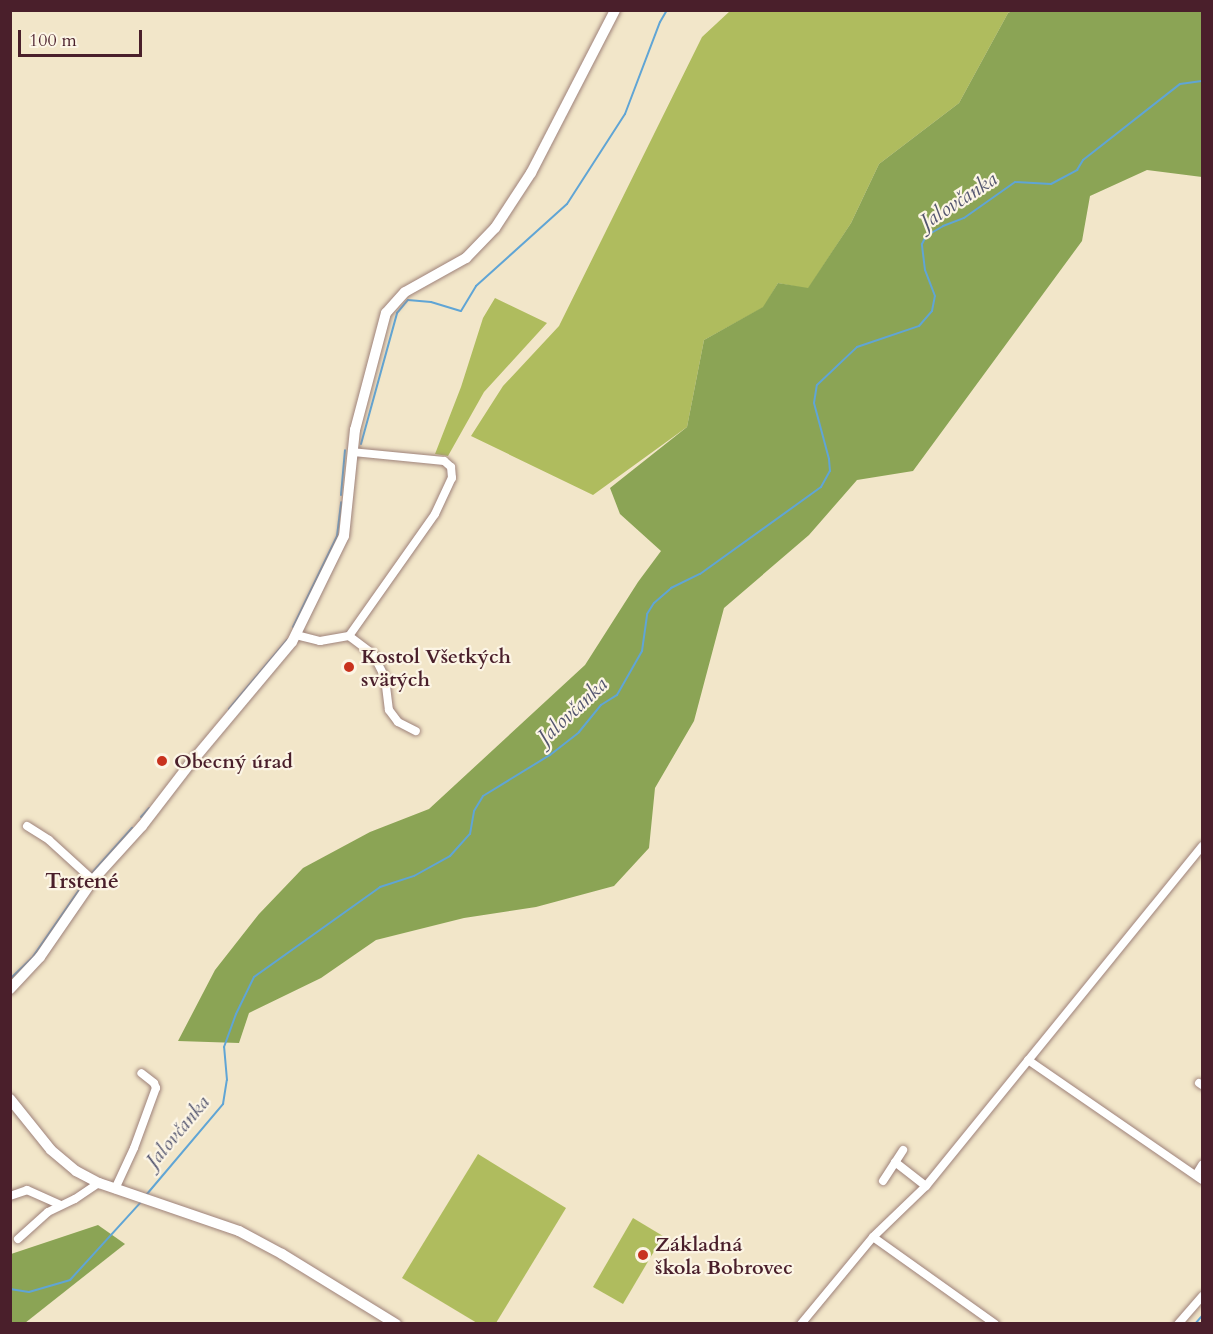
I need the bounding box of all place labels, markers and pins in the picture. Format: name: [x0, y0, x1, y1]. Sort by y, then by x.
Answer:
place label: Kostol Všetkých svätých: [361, 644, 511, 691]
marker: Kostol Všetkých svätých: [342, 660, 356, 674]
place label: Obecný úrad: [174, 749, 293, 773]
marker: Obecný úrad: [155, 754, 169, 768]
place label: Základná škola Bobrovec: [655, 1232, 793, 1279]
marker: Základná škola Bobrovec: [636, 1248, 650, 1262]

